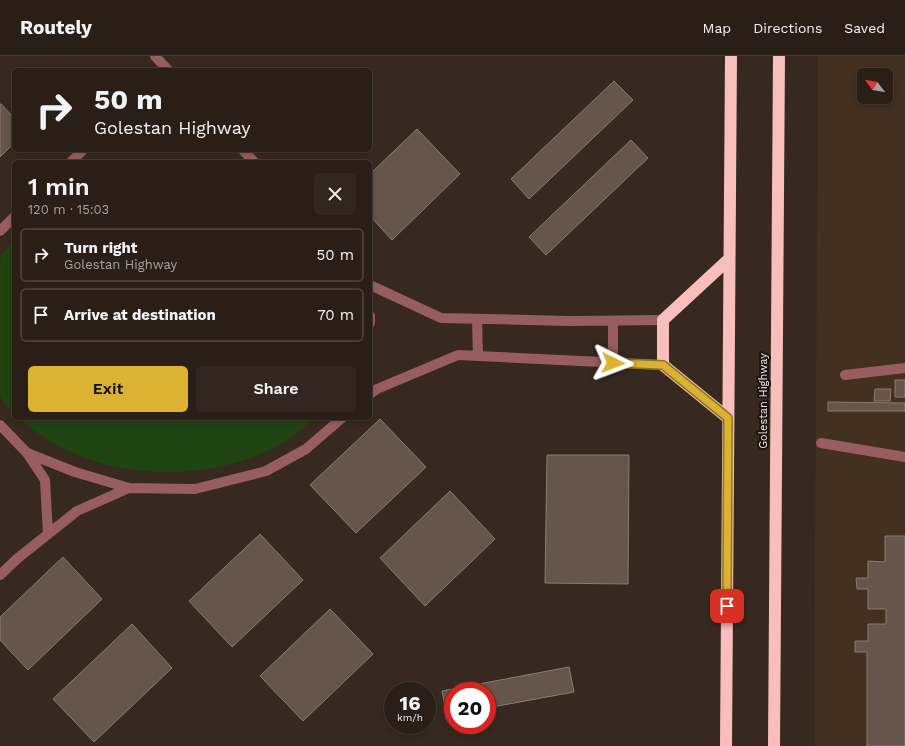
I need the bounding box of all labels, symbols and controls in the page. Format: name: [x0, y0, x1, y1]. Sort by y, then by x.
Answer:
text: Routely: [20, 16, 92, 39]
text: Map: [703, 20, 731, 36]
text: Directions: [753, 20, 822, 36]
text: Saved: [844, 20, 885, 36]
north arrow: [857, 68, 893, 104]
map controls: [857, 68, 893, 104]
text: 50 m: [94, 83, 163, 116]
icon: right: [28, 84, 80, 136]
text: Golestan Highway: [94, 117, 251, 138]
text: 1 min: [28, 173, 90, 201]
button: close: [314, 173, 356, 215]
text: 120 m · 15:03: [28, 202, 109, 217]
text: Turn right: [64, 239, 137, 257]
icon: right: [30, 244, 52, 266]
text: 50 m: [317, 246, 354, 264]
text: Golestan Highway: [64, 257, 177, 272]
icon: arrive: [30, 304, 52, 326]
text: Arrive at destination: [64, 306, 216, 324]
text: 70 m: [317, 306, 354, 324]
position arrow: [592, 342, 634, 384]
street label: Golestan Highway: [757, 353, 770, 449]
button: Exit: [28, 366, 188, 412]
button: Share: [196, 366, 356, 412]
pin: [710, 589, 744, 623]
icon: arrive: [716, 595, 738, 617]
speed limit sign: 20: [444, 682, 496, 734]
text: 16: [400, 691, 420, 715]
text: km/h: [397, 712, 423, 723]

